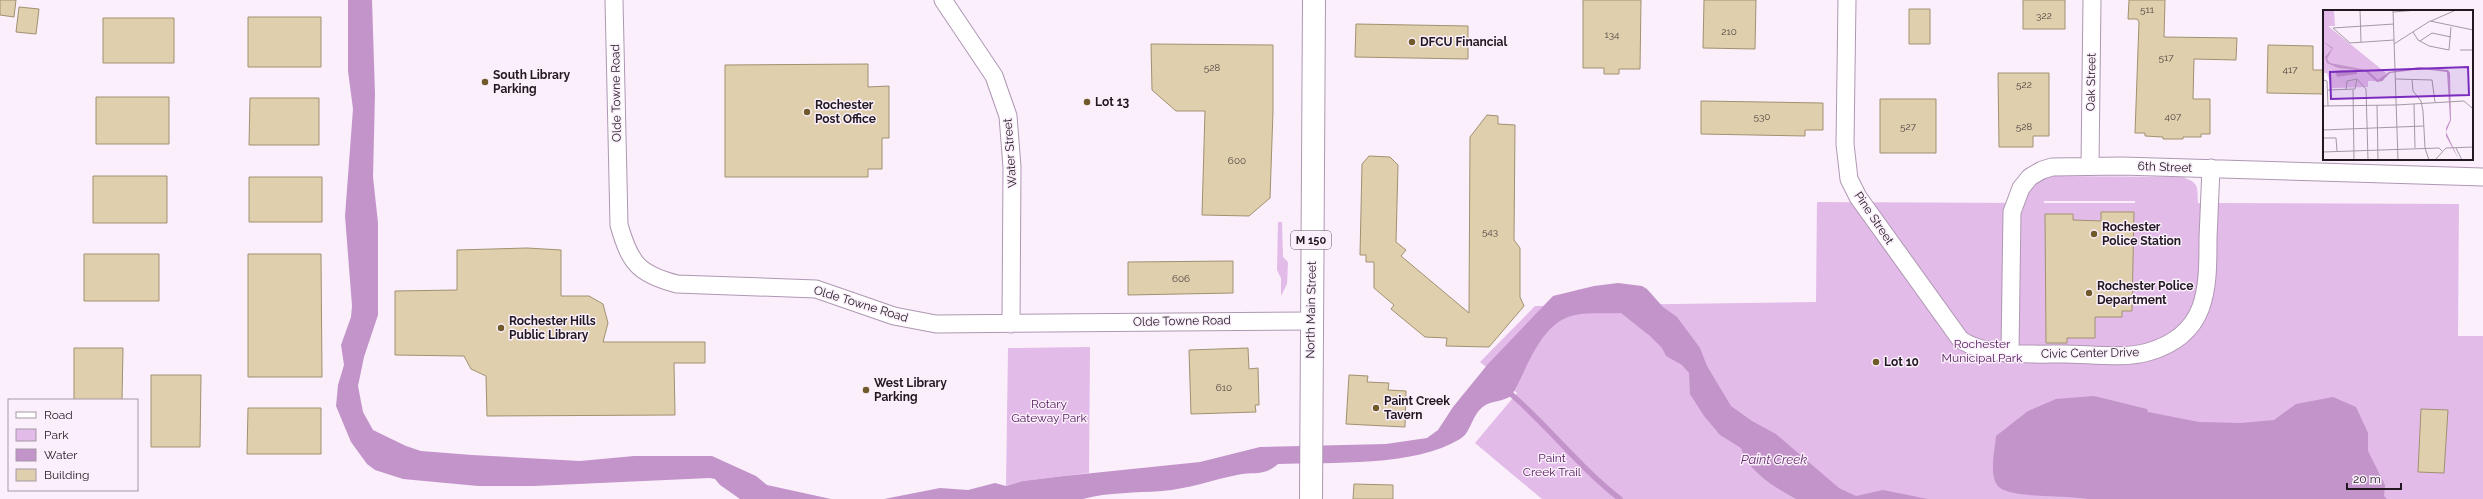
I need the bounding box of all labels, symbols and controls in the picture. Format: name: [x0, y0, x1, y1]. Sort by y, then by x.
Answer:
house number: 511: [2140, 4, 2155, 15]
house number: 322: [2036, 10, 2052, 21]
inset map: [2323, 10, 2473, 160]
house number: 210: [1721, 26, 1737, 37]
house number: 134: [1604, 29, 1620, 40]
place label: DFCU Financial: [1420, 35, 1508, 49]
marker: DFCU Financial: [1407, 37, 1417, 47]
street label: Olde Towne Road: [608, 44, 624, 142]
house number: 517: [2158, 52, 2174, 63]
street label: Oak Street: [2083, 53, 2099, 111]
house number: 528: [1204, 62, 1220, 73]
house number: 417: [2282, 64, 2298, 75]
place label: South Library Parking: [493, 68, 571, 96]
marker: South Library Parking: [480, 77, 490, 87]
house number: 522: [2016, 79, 2032, 90]
place label: Lot 13: [1095, 95, 1130, 109]
marker: Lot 13: [1082, 97, 1092, 107]
place label: Rochester Post Office: [815, 98, 876, 126]
marker: Rochester Post Office: [802, 107, 812, 117]
house number: 530: [1754, 111, 1770, 122]
house number: 407: [2165, 111, 2182, 122]
street label: Water Street: [1001, 118, 1019, 188]
house number: 527: [1900, 121, 1917, 132]
house number: 528: [2016, 121, 2032, 132]
house number: 600: [1228, 155, 1246, 166]
street label: 6th Street: [2137, 159, 2193, 175]
street label: Pine Street: [1851, 189, 1897, 247]
place label: Rochester Police Station: [2102, 220, 2181, 248]
house number: 543: [1482, 226, 1498, 237]
marker: Rochester Police Station: [2089, 229, 2099, 239]
road number: M 150: [1291, 231, 1331, 249]
street label: North Main Street: [1303, 261, 1319, 359]
house number: 606: [1172, 273, 1190, 284]
place label: Rochester Police Department: [2097, 279, 2194, 307]
street label: Olde Towne Road: [812, 283, 910, 325]
marker: Rochester Police Department: [2084, 288, 2094, 298]
street label: Olde Towne Road: [1133, 313, 1231, 329]
place label: Rochester Hills Public Library: [509, 314, 596, 342]
marker: Rochester Hills Public Library: [496, 323, 506, 333]
park label: Rochester Municipal Park: [1942, 337, 2023, 365]
street label: Civic Center Drive: [2041, 345, 2139, 361]
place label: Lot 10: [1884, 355, 1919, 369]
marker: Lot 10: [1871, 357, 1881, 367]
place label: West Library Parking: [874, 376, 947, 404]
house number: 610: [1216, 382, 1232, 393]
marker: West Library Parking: [861, 385, 871, 395]
place label: Paint Creek Tavern: [1384, 394, 1450, 422]
park label: Rotary Gateway Park: [1011, 397, 1087, 425]
legend: [8, 399, 138, 491]
marker: Paint Creek Tavern: [1371, 403, 1381, 413]
text: Road: [44, 408, 73, 422]
text: Park: [44, 428, 69, 442]
text: Water: [44, 448, 78, 462]
park label: Paint Creek Trail: [1523, 451, 1582, 479]
water label: Paint Creek: [1741, 452, 1807, 467]
scale bar: [2347, 465, 2401, 491]
text: Building: [44, 468, 90, 482]
text: 20 m: [2353, 472, 2381, 486]

